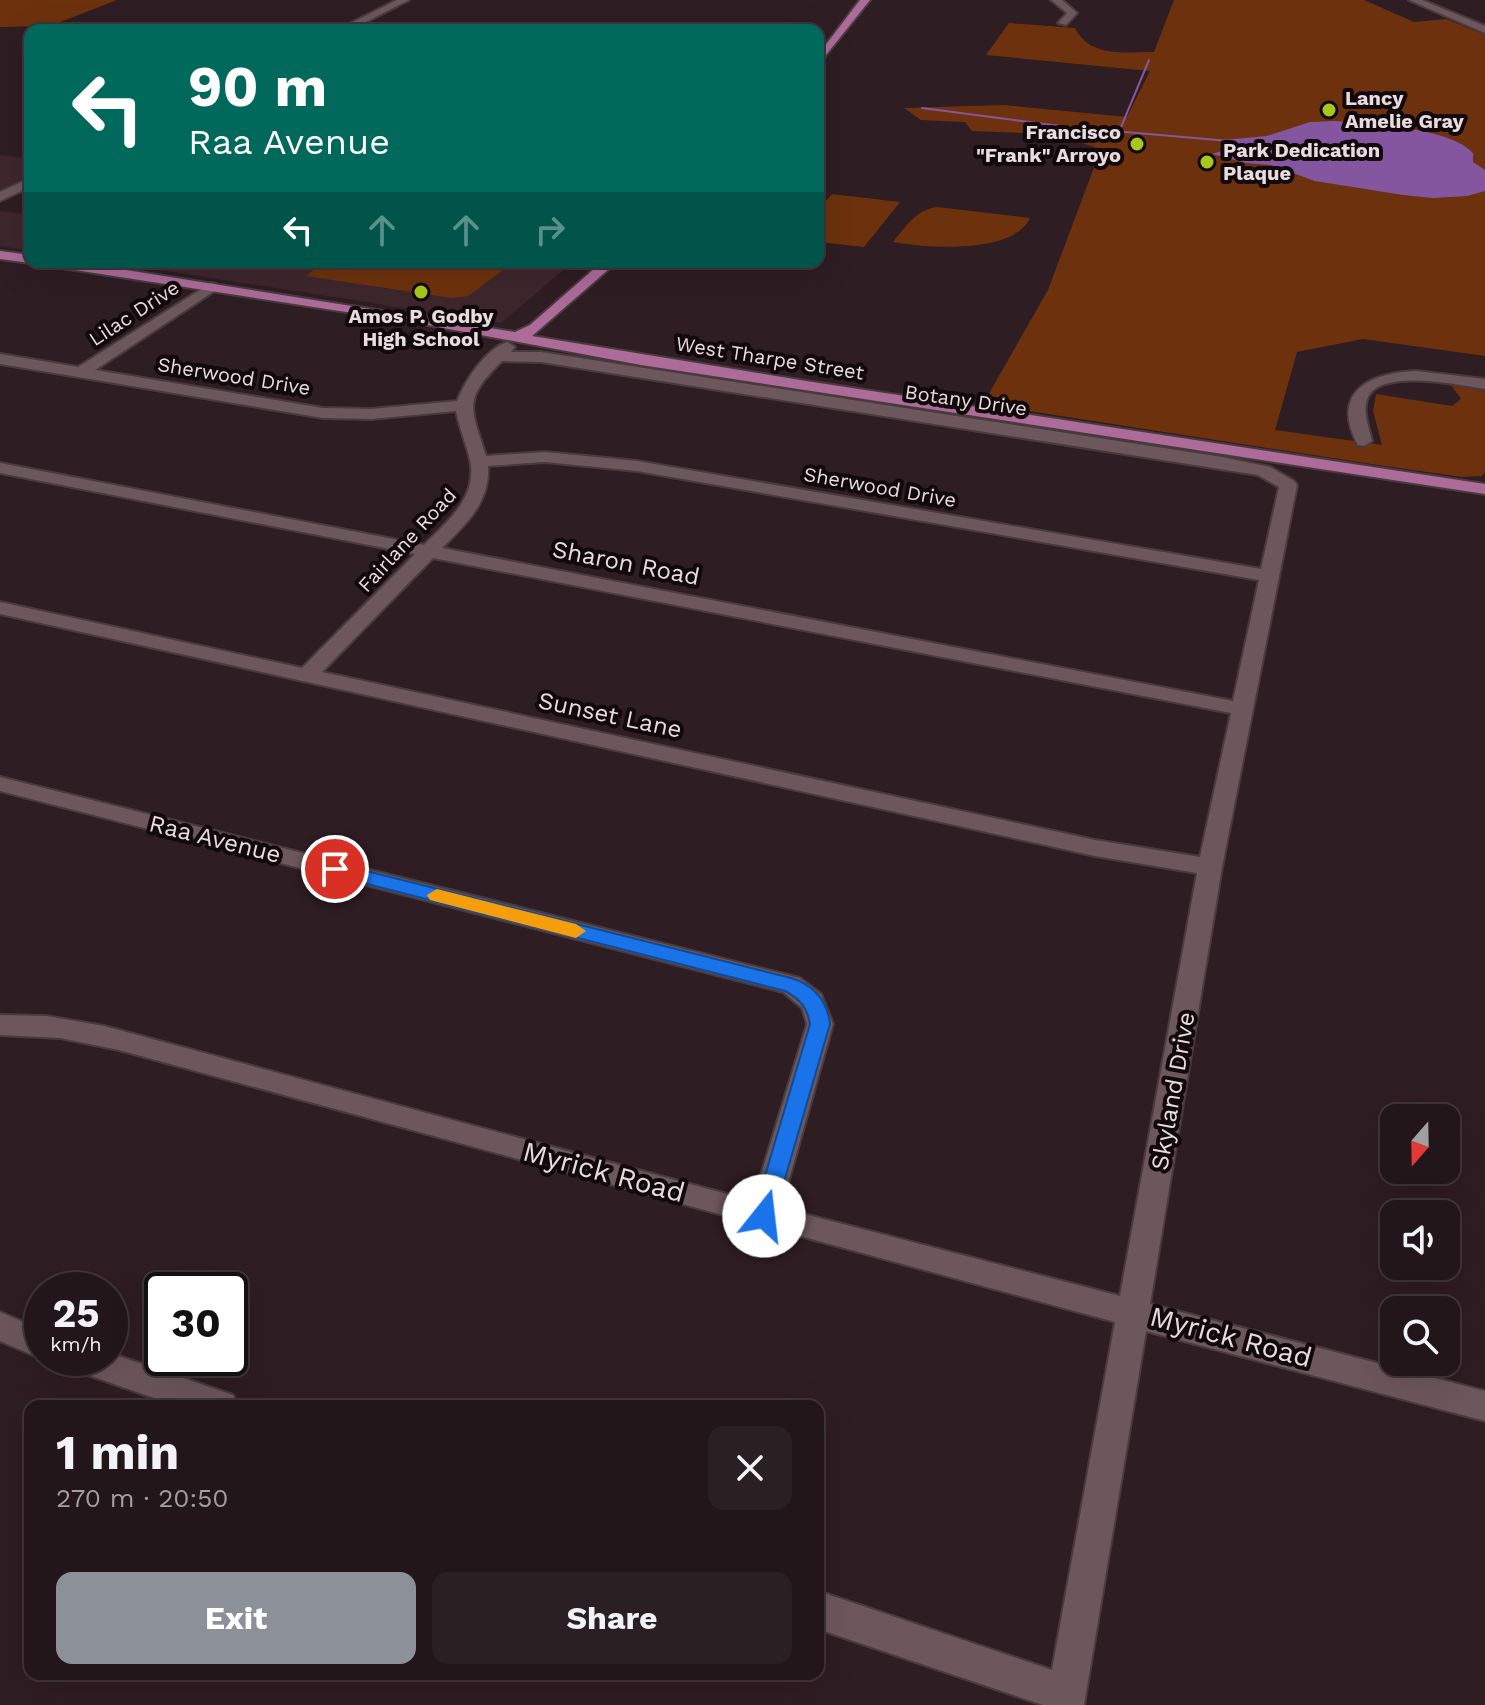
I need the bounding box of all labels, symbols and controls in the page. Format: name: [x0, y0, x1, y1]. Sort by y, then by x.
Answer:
text: 90 m: [188, 54, 327, 120]
icon: left: [56, 56, 160, 160]
place label: Lancy Amelie Gray: [1345, 86, 1464, 133]
marker: Lancy Amelie Gray: [1320, 101, 1338, 119]
place label: Francisco "Frank" Arroyo: [976, 120, 1121, 167]
text: Raa Avenue: [188, 121, 390, 163]
marker: Francisco "Frank" Arroyo: [1128, 135, 1146, 153]
place label: Park Dedication Plaque: [1223, 138, 1380, 185]
marker: Park Dedication Plaque: [1198, 153, 1216, 171]
icon: left: [276, 208, 320, 252]
icon: ahead: [360, 208, 404, 252]
icon: ahead: [444, 208, 488, 252]
icon: right: [528, 208, 572, 252]
street label: Lilac Drive: [84, 275, 184, 351]
marker: Amos P. Godby High School: [412, 283, 430, 301]
place label: Amos P. Godby High School: [349, 304, 494, 351]
street label: West Tharpe Street: [674, 331, 866, 385]
street label: Sherwood Drive: [156, 352, 312, 400]
street label: Botany Drive: [903, 380, 1029, 420]
street label: Sherwood Drive: [802, 462, 958, 512]
street label: Fairlane Road: [353, 483, 461, 597]
street label: Sharon Road: [550, 535, 702, 591]
street label: Sunset Lane: [536, 686, 684, 744]
street label: Raa Avenue: [146, 809, 284, 869]
pin: [301, 835, 369, 903]
icon: arrive: [313, 847, 357, 891]
street label: Skyland Drive: [1145, 1010, 1201, 1172]
north arrow: [1380, 1104, 1460, 1184]
map controls: [1380, 1104, 1460, 1376]
street label: Myrick Road: [520, 1135, 688, 1209]
position arrow: [722, 1174, 806, 1258]
button: sound: [1380, 1200, 1460, 1280]
speed limit sign: 30: [144, 1272, 248, 1376]
text: 25: [52, 1290, 100, 1337]
button: search: [1380, 1296, 1460, 1376]
street label: Myrick Road: [1147, 1300, 1315, 1374]
text: km/h: [50, 1332, 102, 1356]
text: 1 min: [56, 1424, 179, 1481]
button: close: [708, 1426, 792, 1510]
text: 270 m · 20:50: [56, 1483, 228, 1513]
button: Exit: [56, 1572, 416, 1664]
button: Share: [432, 1572, 792, 1664]

